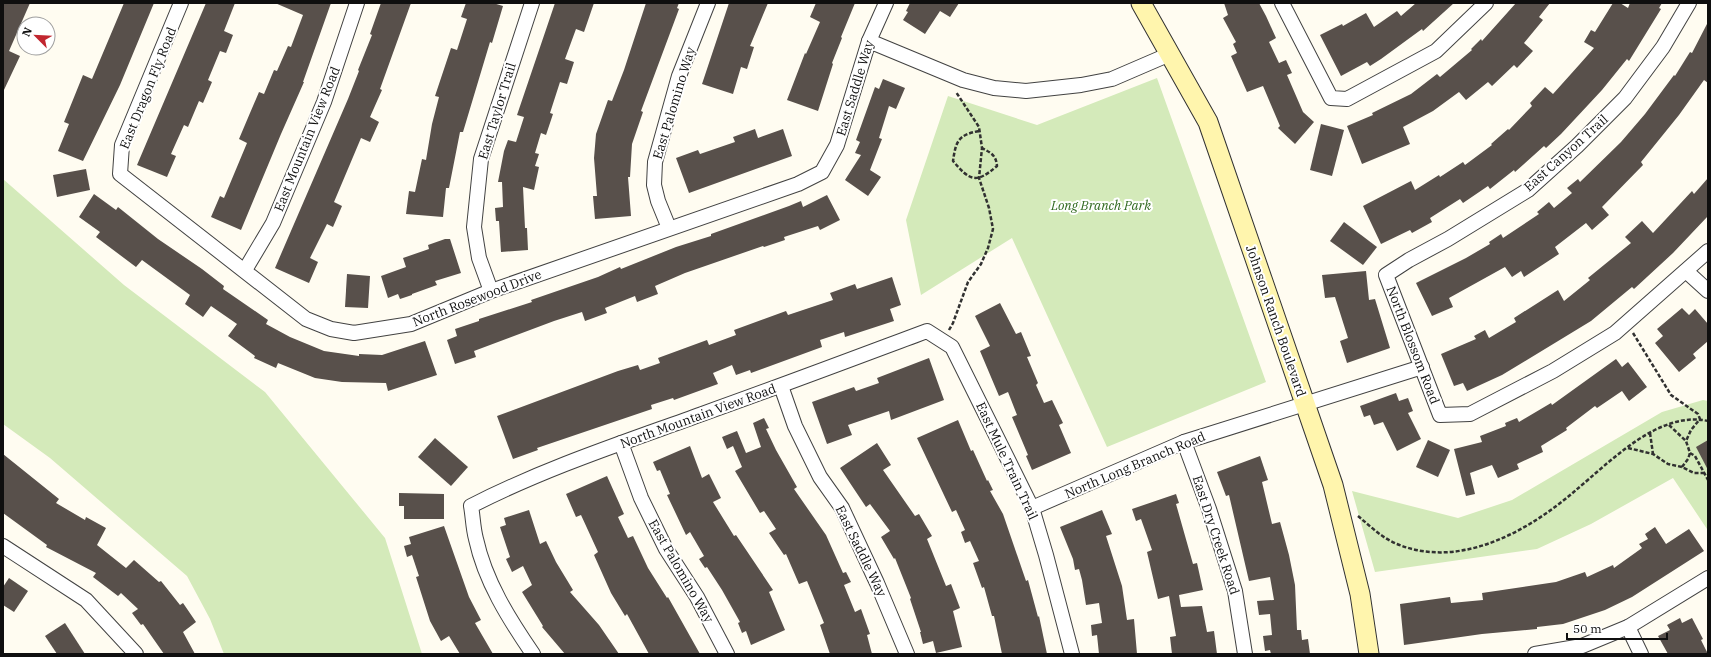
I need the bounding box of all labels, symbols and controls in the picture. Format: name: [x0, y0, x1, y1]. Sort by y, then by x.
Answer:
north arrow: [16, 16, 56, 56]
text: N: [19, 25, 35, 39]
street label: East Dragon Fly Road: [116, 25, 180, 151]
street label: East Saddle Way: [832, 38, 878, 138]
street label: East Palomino Way: [649, 45, 699, 161]
street label: East Taylor Trail: [474, 60, 520, 161]
street label: East Mountain View Road: [270, 64, 344, 214]
street label: East Canyon Trail: [1520, 111, 1612, 195]
park label: Long Branch Park: [1050, 197, 1151, 214]
street label: Johnson Ranch Boulevard: [1242, 243, 1310, 399]
street label: North Rosewood Drive: [410, 266, 544, 330]
street label: North Blossom Road: [1383, 283, 1443, 407]
street label: North Mountain View Road: [618, 380, 778, 452]
street label: East Mule Train Trail: [972, 399, 1042, 523]
street label: North Long Branch Road: [1062, 428, 1208, 502]
street label: East Dry Creek Road: [1189, 473, 1243, 597]
street label: East Saddle Way: [832, 503, 890, 599]
street label: East Palomino Way: [645, 516, 717, 626]
scale bar: [1567, 615, 1667, 641]
text: 50 m: [1573, 621, 1602, 636]

